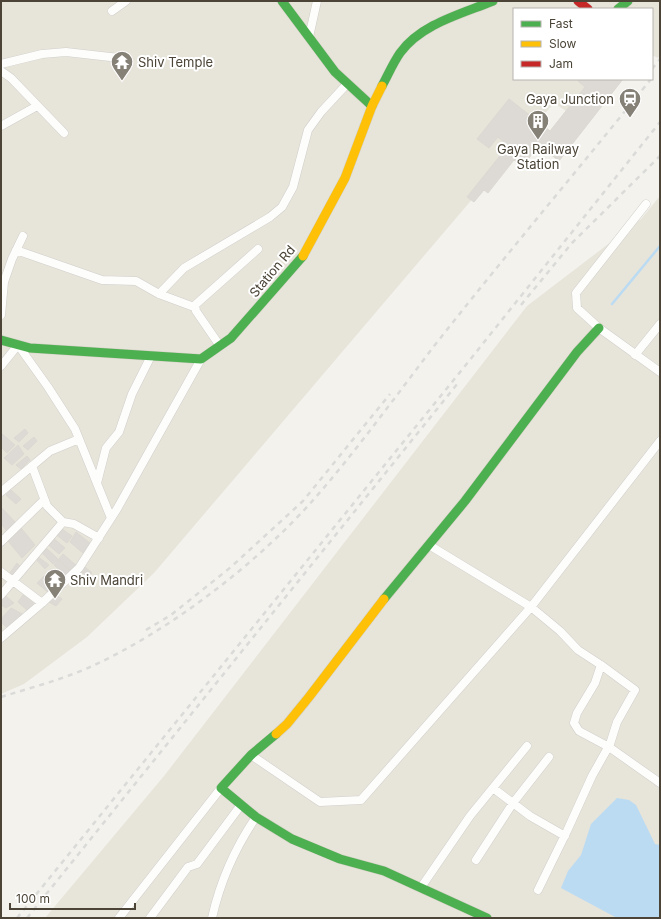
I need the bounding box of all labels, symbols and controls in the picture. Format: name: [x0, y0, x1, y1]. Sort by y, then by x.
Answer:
legend: [513, 8, 653, 80]
text: Fast: [549, 16, 573, 31]
text: Slow: [549, 36, 577, 51]
temple icon: Shiv Temple: [109, 49, 135, 82]
place label: Shiv Temple: [138, 54, 213, 70]
text: Jam: [549, 56, 573, 71]
station icon: Gaya Junction: [617, 86, 643, 119]
place label: Gaya Junction: [526, 91, 614, 107]
building icon: Gaya Railway Station: [525, 108, 551, 141]
place label: Gaya Railway Station: [497, 141, 579, 172]
street label: Station Rd: [246, 242, 298, 300]
temple icon: Shiv Mandri: [42, 567, 68, 600]
place label: Shiv Mandri: [70, 572, 143, 588]
scale bar: [10, 885, 135, 911]
text: 100 m: [16, 891, 50, 906]

